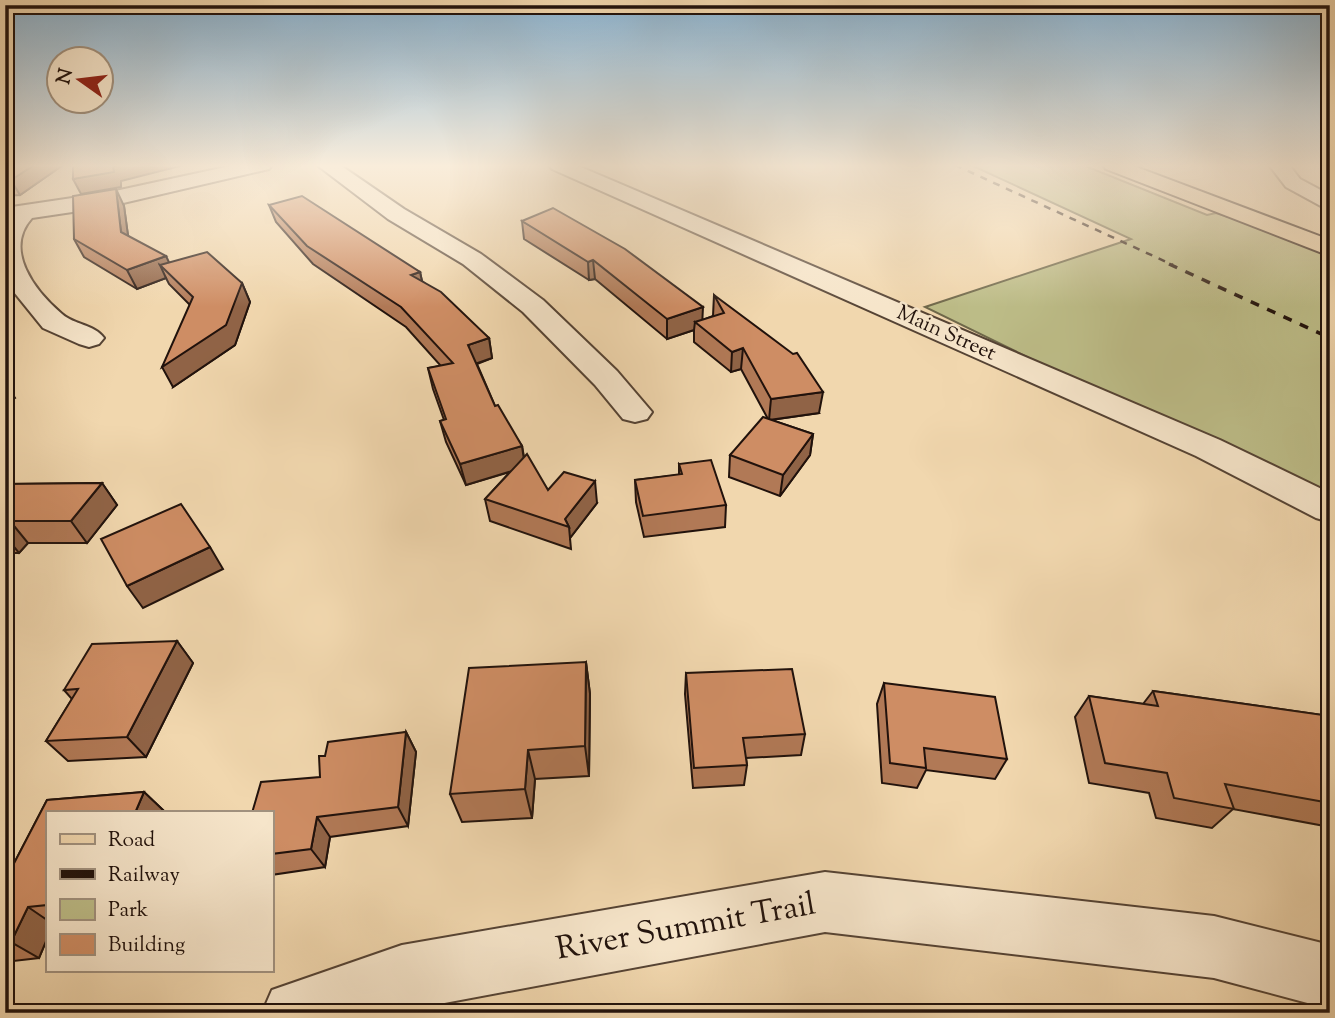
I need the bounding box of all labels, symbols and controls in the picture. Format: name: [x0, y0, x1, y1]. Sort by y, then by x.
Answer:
north arrow: [46, 46, 116, 116]
text: N: [51, 66, 81, 87]
street label: Main Street: [891, 299, 1001, 369]
legend: [46, 811, 273, 972]
text: Road: [108, 826, 155, 856]
text: Railway: [108, 861, 180, 891]
street label: River Summit Trail: [552, 883, 820, 973]
text: Park: [108, 896, 149, 926]
text: Building: [108, 931, 185, 961]

